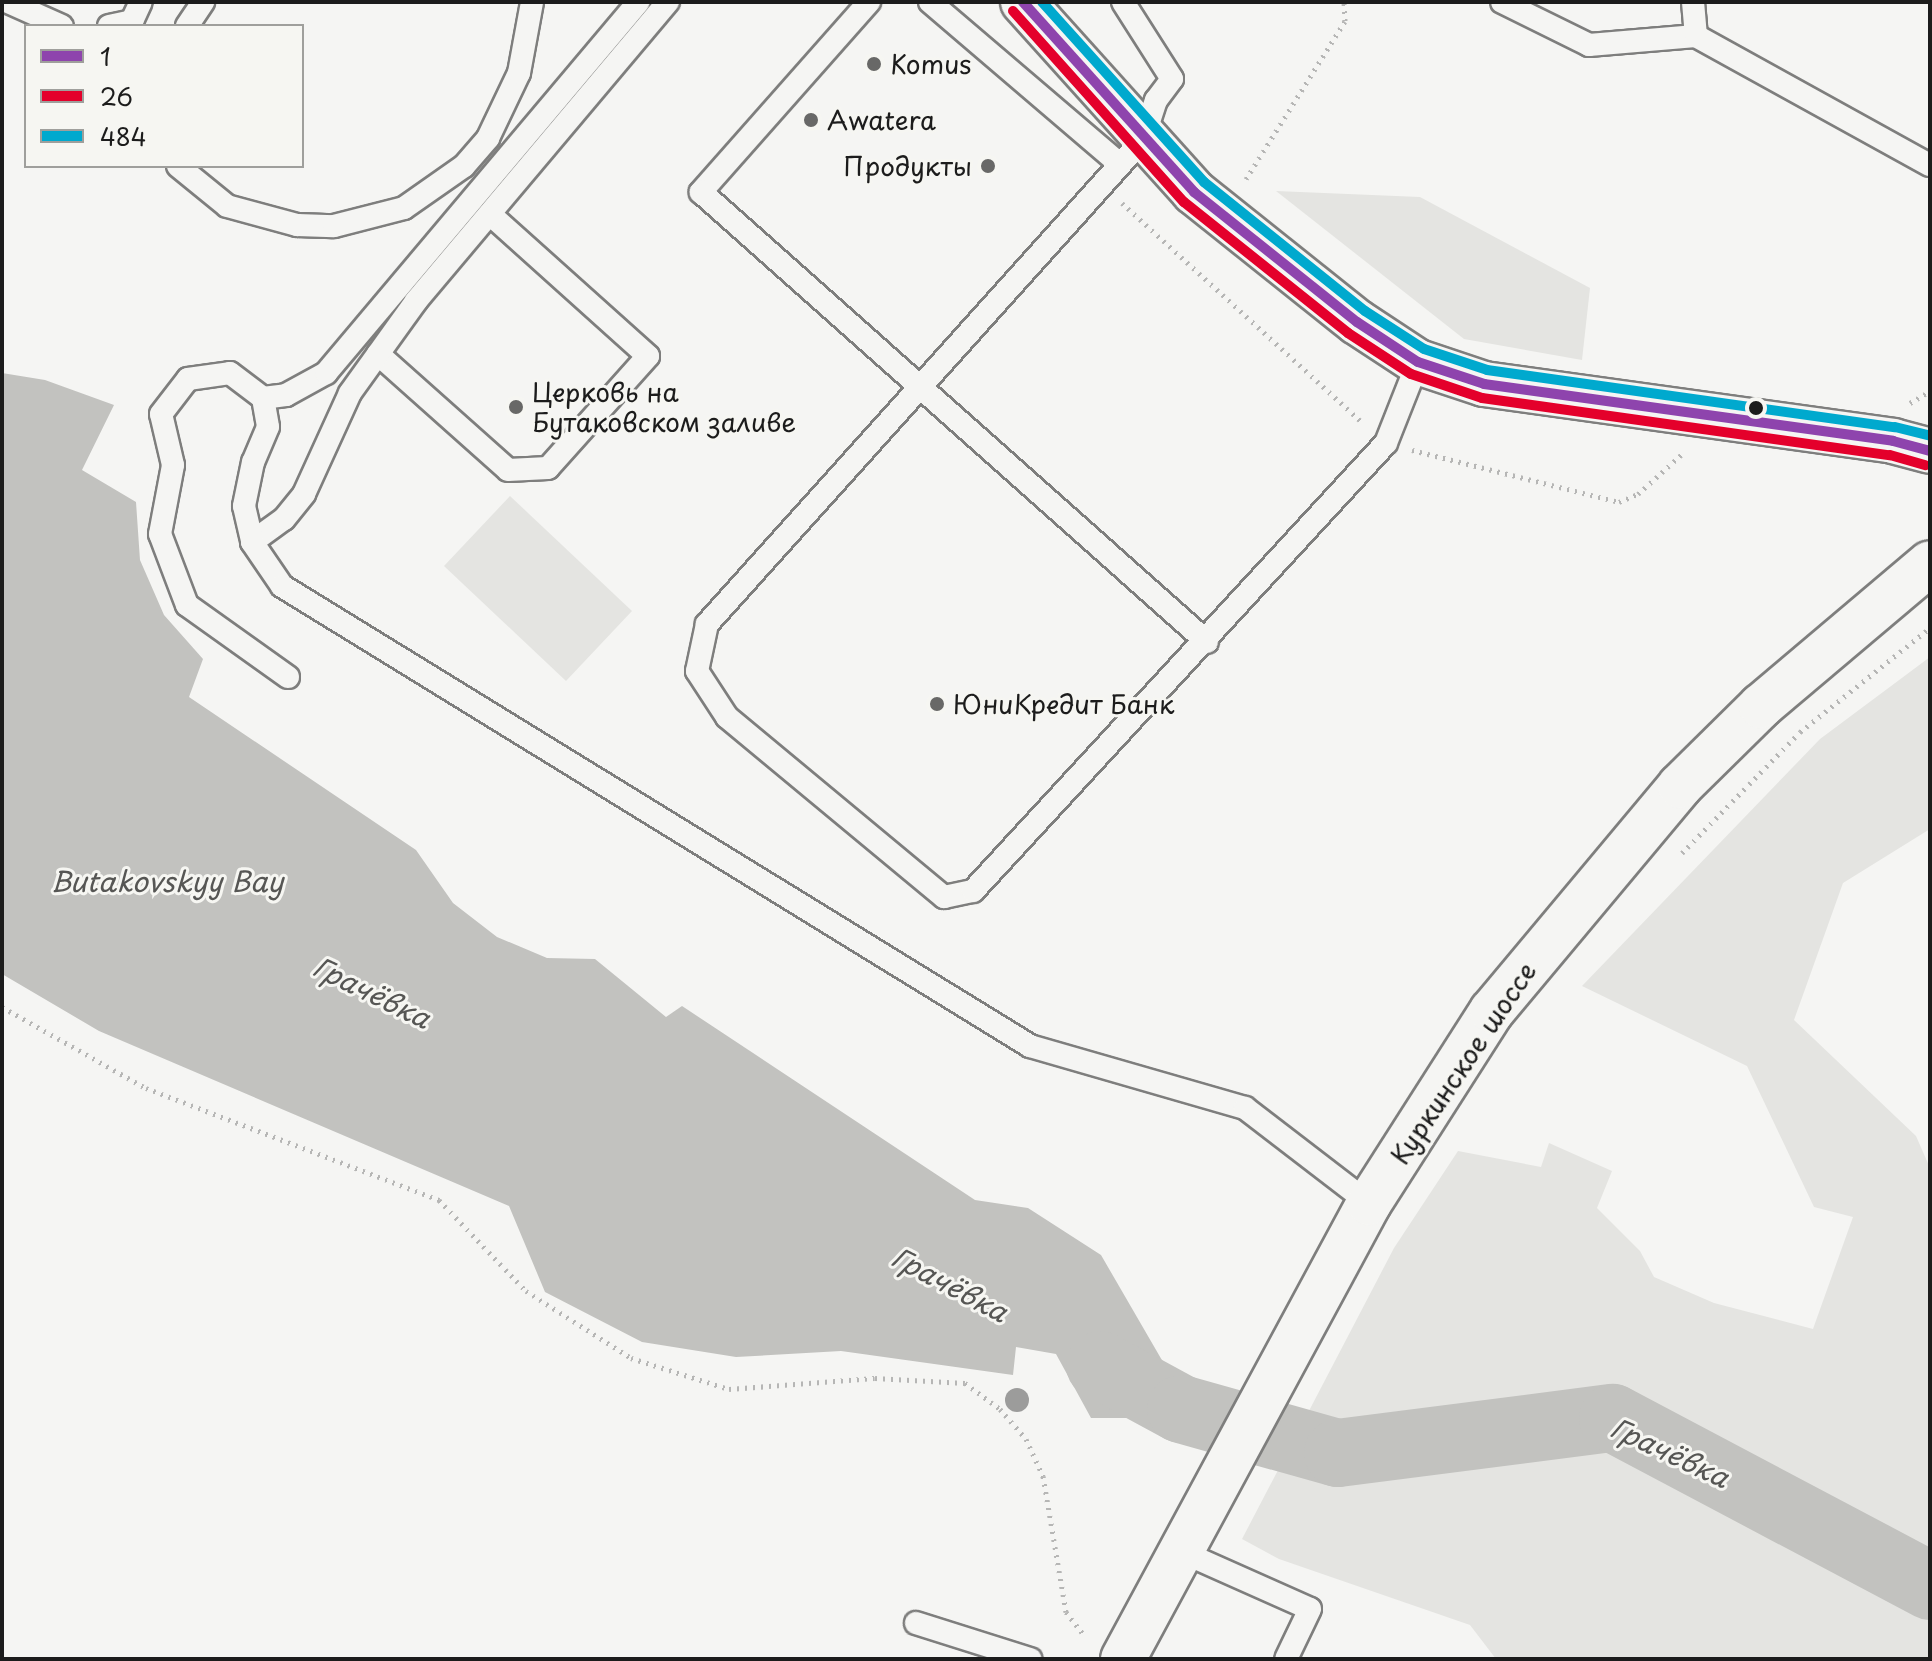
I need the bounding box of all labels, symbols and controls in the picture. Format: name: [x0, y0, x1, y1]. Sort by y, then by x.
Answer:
legend: [24, 24, 304, 168]
text: 1: [100, 38, 111, 74]
place label: Komus: [890, 48, 971, 80]
marker: Komus: [865, 55, 883, 73]
text: 26: [100, 78, 133, 114]
place label: Awatera: [827, 104, 936, 136]
marker: Awatera: [802, 111, 820, 129]
text: 484: [100, 118, 147, 154]
place label: Продукты: [844, 150, 972, 182]
marker: Продукты: [979, 157, 997, 175]
place label: Церковь на Бутаковском заливе: [532, 376, 799, 438]
marker: Церковь на Бутаковском заливе: [507, 398, 525, 416]
unlabelled marker: [1748, 400, 1764, 416]
place label: ЮниКредит Банк: [953, 688, 1175, 720]
marker: ЮниКредит Банк: [928, 695, 946, 713]
water label: Butakovskyy Bay: [50, 864, 284, 898]
water label: Грачёвка: [308, 949, 436, 1035]
street label: Куркинское шоссе: [1384, 956, 1542, 1170]
water label: Грачёвка: [886, 1239, 1014, 1329]
water label: Грачёвка: [1606, 1410, 1734, 1494]

